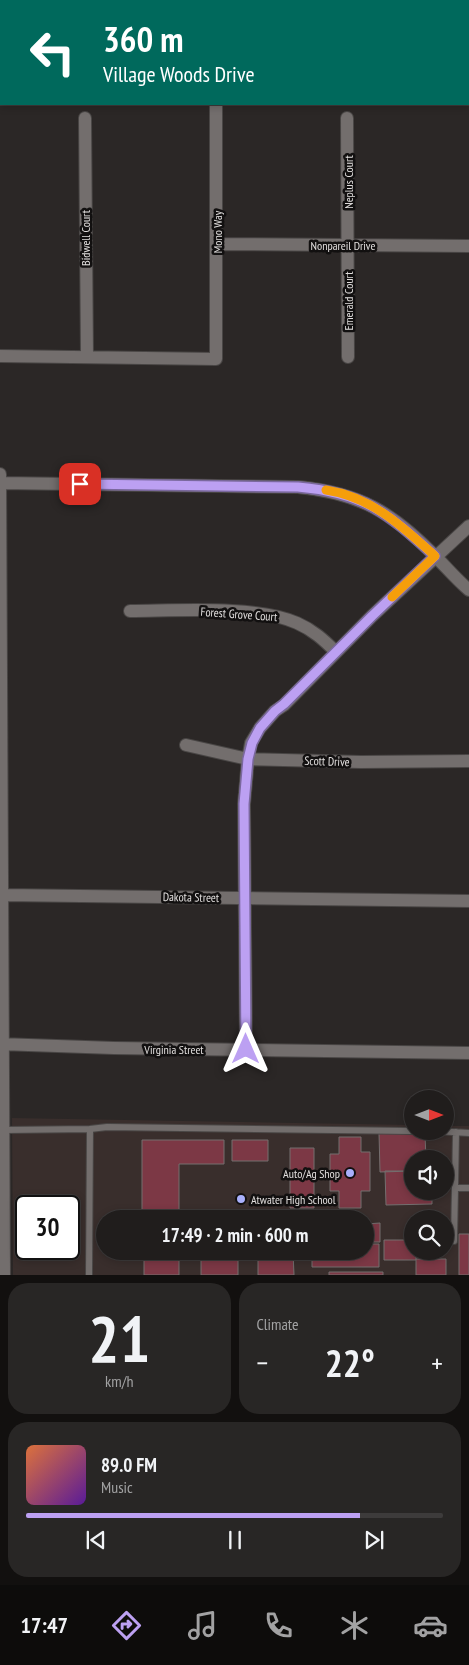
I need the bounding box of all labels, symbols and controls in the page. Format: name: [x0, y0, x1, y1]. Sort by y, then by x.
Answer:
text: 360 m: [103, 16, 184, 62]
icon: left: [20, 20, 85, 85]
text: Village Woods Drive: [103, 60, 255, 88]
street label: Neplus Court: [341, 154, 356, 209]
street label: Bidwell Court: [78, 209, 93, 266]
street label: Mono Way: [210, 210, 225, 253]
street label: Nonpareil Drive: [311, 238, 376, 253]
street label: Emerald Court: [341, 271, 356, 330]
pin: [59, 463, 101, 505]
icon: arrive: [66, 470, 94, 498]
street label: Forest Grove Court: [200, 604, 279, 624]
street label: Scott Drive: [304, 753, 350, 769]
street label: Dakota Street: [163, 889, 220, 905]
position arrow: [219, 1022, 271, 1074]
street label: Virginia Street: [143, 1042, 204, 1057]
north arrow: [404, 1090, 454, 1140]
map controls: [404, 1090, 454, 1260]
button: sound: [404, 1150, 454, 1200]
place label: Auto/Ag Shop: [283, 1166, 340, 1181]
marker: Auto/Ag Shop: [344, 1167, 356, 1179]
place label: Atwater High School: [251, 1192, 336, 1207]
marker: Atwater High School: [235, 1193, 247, 1205]
speed limit sign: 30: [15, 1195, 80, 1260]
button: search: [404, 1210, 454, 1260]
text: 17:49 · 2 min · 600 m: [162, 1223, 308, 1247]
text: 21: [88, 1296, 150, 1380]
text: Climate: [257, 1314, 299, 1334]
text: 22°: [325, 1338, 375, 1387]
text: −: [257, 1344, 268, 1381]
text: +: [431, 1344, 443, 1381]
text: km/h: [105, 1371, 133, 1391]
text: 89.0 FM: [101, 1453, 157, 1477]
text: Music: [101, 1477, 133, 1497]
icon: previous: [82, 1526, 110, 1554]
icon: pause: [221, 1526, 249, 1554]
icon: next: [360, 1526, 388, 1554]
icon: directions: [109, 1608, 144, 1643]
icon: music: [185, 1608, 220, 1643]
icon: phone: [261, 1608, 296, 1643]
icon: climate: [337, 1608, 372, 1643]
icon: car: [413, 1608, 448, 1643]
text: 17:47: [21, 1611, 68, 1639]

